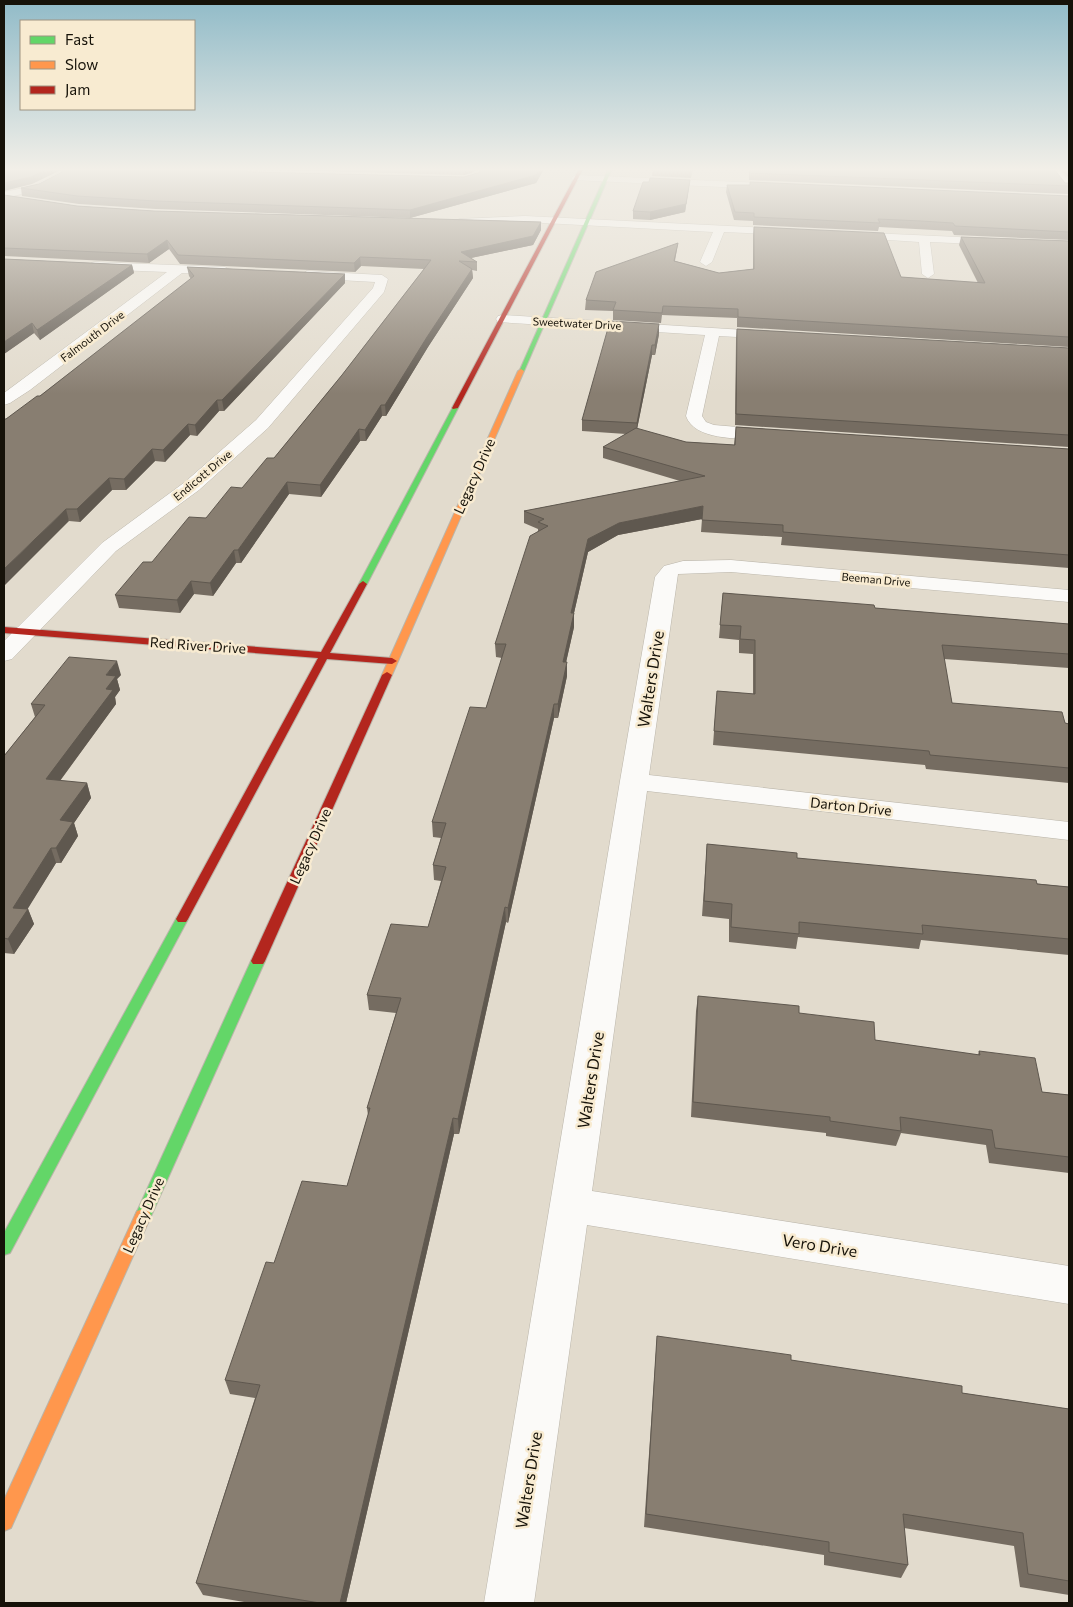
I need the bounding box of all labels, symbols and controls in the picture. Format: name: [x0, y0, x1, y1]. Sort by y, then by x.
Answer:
legend: [20, 20, 195, 110]
text: Fast: [65, 30, 94, 48]
text: Slow: [65, 55, 98, 73]
text: Jam: [65, 80, 90, 98]
street label: Falmouth Drive: [58, 308, 127, 364]
street label: Sweetwater Drive: [532, 314, 622, 332]
street label: Legacy Drive: [450, 436, 498, 516]
street label: Endicott Drive: [170, 447, 234, 503]
street label: Beeman Drive: [841, 570, 911, 589]
street label: Walters Drive: [633, 629, 667, 729]
street label: Red River Drive: [149, 633, 247, 657]
street label: Darton Drive: [809, 793, 893, 819]
street label: Legacy Drive: [286, 806, 334, 886]
street label: Walters Drive: [573, 1030, 607, 1130]
street label: Legacy Drive: [119, 1175, 167, 1255]
street label: Vero Drive: [781, 1230, 859, 1260]
street label: Walters Drive: [511, 1430, 545, 1530]

